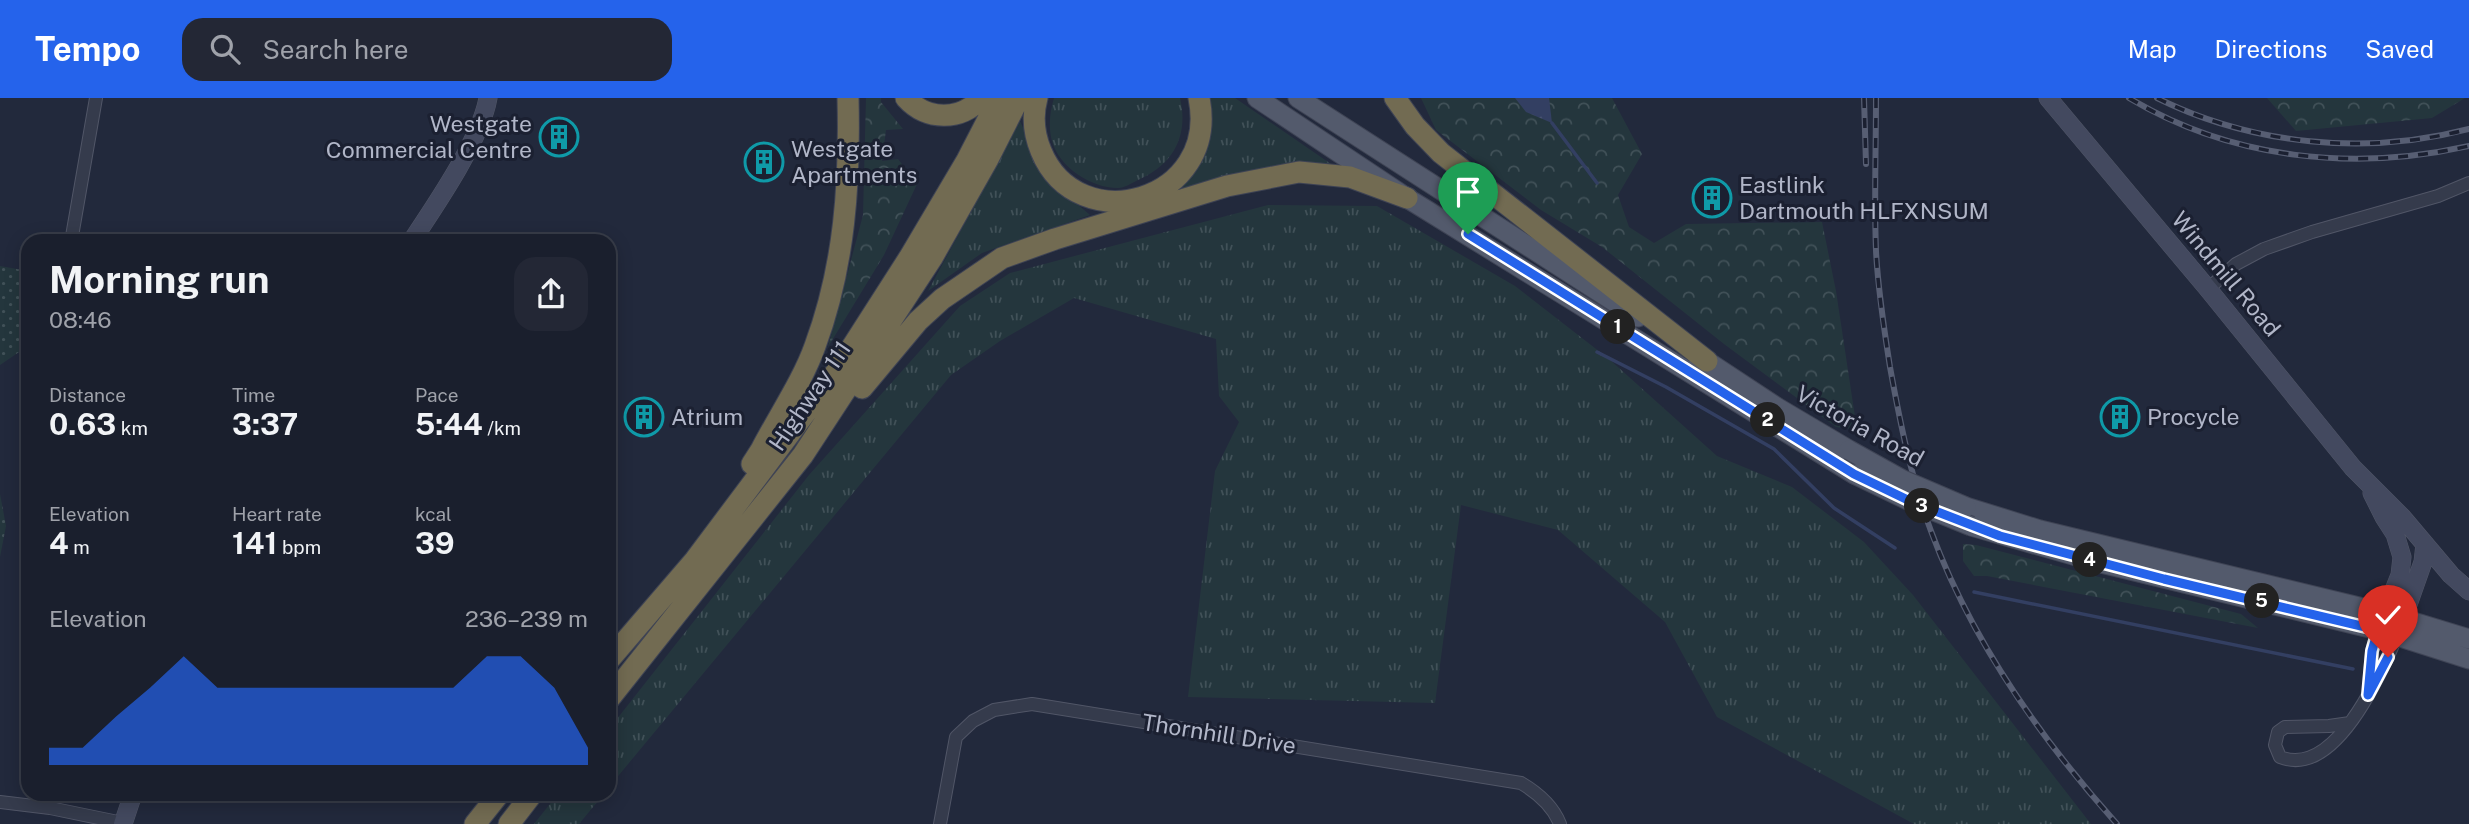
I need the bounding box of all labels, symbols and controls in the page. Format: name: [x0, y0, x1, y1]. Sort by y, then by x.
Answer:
search box: [182, 18, 672, 81]
text: Tempo: [35, 30, 140, 68]
icon: search: [206, 30, 244, 68]
text: Search here: [262, 34, 408, 65]
text: Map: [2128, 35, 2177, 63]
text: Directions: [2215, 35, 2327, 63]
text: Saved: [2365, 35, 2434, 63]
place label: Westgate Commercial Centre: [326, 110, 532, 163]
building icon: Westgate Commercial Centre: [538, 116, 580, 158]
place label: Westgate Apartments: [791, 135, 917, 188]
building icon: Westgate Apartments: [743, 141, 785, 183]
pin: [1438, 162, 1498, 234]
place label: Eastlink Dartmouth HLFXNSUM: [1739, 171, 1989, 224]
icon: arrive: [1449, 173, 1487, 211]
building icon: Eastlink Dartmouth HLFXNSUM: [1691, 177, 1733, 219]
street label: Windmill Road: [2166, 206, 2286, 341]
text: Morning run: [49, 257, 270, 302]
button: share: [514, 257, 588, 331]
text: 08:46: [49, 306, 112, 333]
pin: 1: [1600, 310, 1636, 344]
text: 1: [1613, 315, 1622, 337]
street label: Highway 111: [763, 336, 856, 456]
street label: Victoria Road: [1791, 379, 1929, 472]
text: Distance: [49, 384, 126, 406]
text: Time: [232, 384, 275, 406]
text: Pace: [415, 384, 458, 406]
building icon: Atrium: [623, 396, 665, 438]
building icon: Procycle: [2099, 396, 2141, 438]
pin: 2: [1750, 402, 1786, 438]
place label: Atrium: [671, 403, 743, 430]
place label: Procycle: [2147, 403, 2240, 430]
text: 0.63: [49, 406, 116, 442]
text: 3:37: [232, 406, 298, 442]
text: 5:44: [415, 406, 483, 442]
text: 2: [1761, 408, 1774, 430]
text: km: [116, 417, 148, 439]
text: /km: [483, 417, 521, 439]
pin: 3: [1904, 488, 1940, 524]
text: 3: [1915, 494, 1928, 516]
text: Elevation: [49, 503, 130, 525]
text: Heart rate: [232, 503, 322, 525]
text: kcal: [415, 503, 452, 525]
text: 4: [49, 525, 69, 561]
text: 141: [232, 525, 277, 561]
text: 39: [415, 525, 455, 561]
text: m: [69, 536, 90, 558]
text: bpm: [277, 536, 321, 558]
pin: 4: [2072, 542, 2108, 578]
text: 4: [2083, 548, 2096, 570]
pin: 5: [2244, 584, 2280, 618]
pin: [2358, 585, 2418, 657]
text: 5: [2255, 589, 2268, 611]
icon: check: [2369, 596, 2407, 634]
text: Elevation: [49, 605, 147, 632]
text: 236–239 m: [465, 605, 588, 632]
street label: Thornhill Drive: [1140, 708, 1298, 759]

